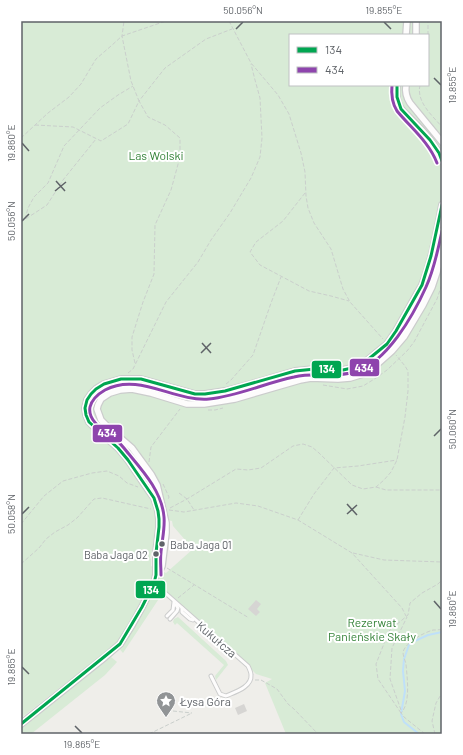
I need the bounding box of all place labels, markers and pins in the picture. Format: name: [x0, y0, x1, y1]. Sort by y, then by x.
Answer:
place label: Baba Jaga 01: [170, 538, 232, 551]
marker: Baba Jaga 01: [157, 539, 167, 549]
place label: Baba Jaga 02: [84, 548, 148, 561]
marker: Baba Jaga 02: [151, 549, 161, 559]
place icon: Łysa Góra: [155, 690, 177, 718]
place label: Łysa Góra: [179, 694, 231, 708]

